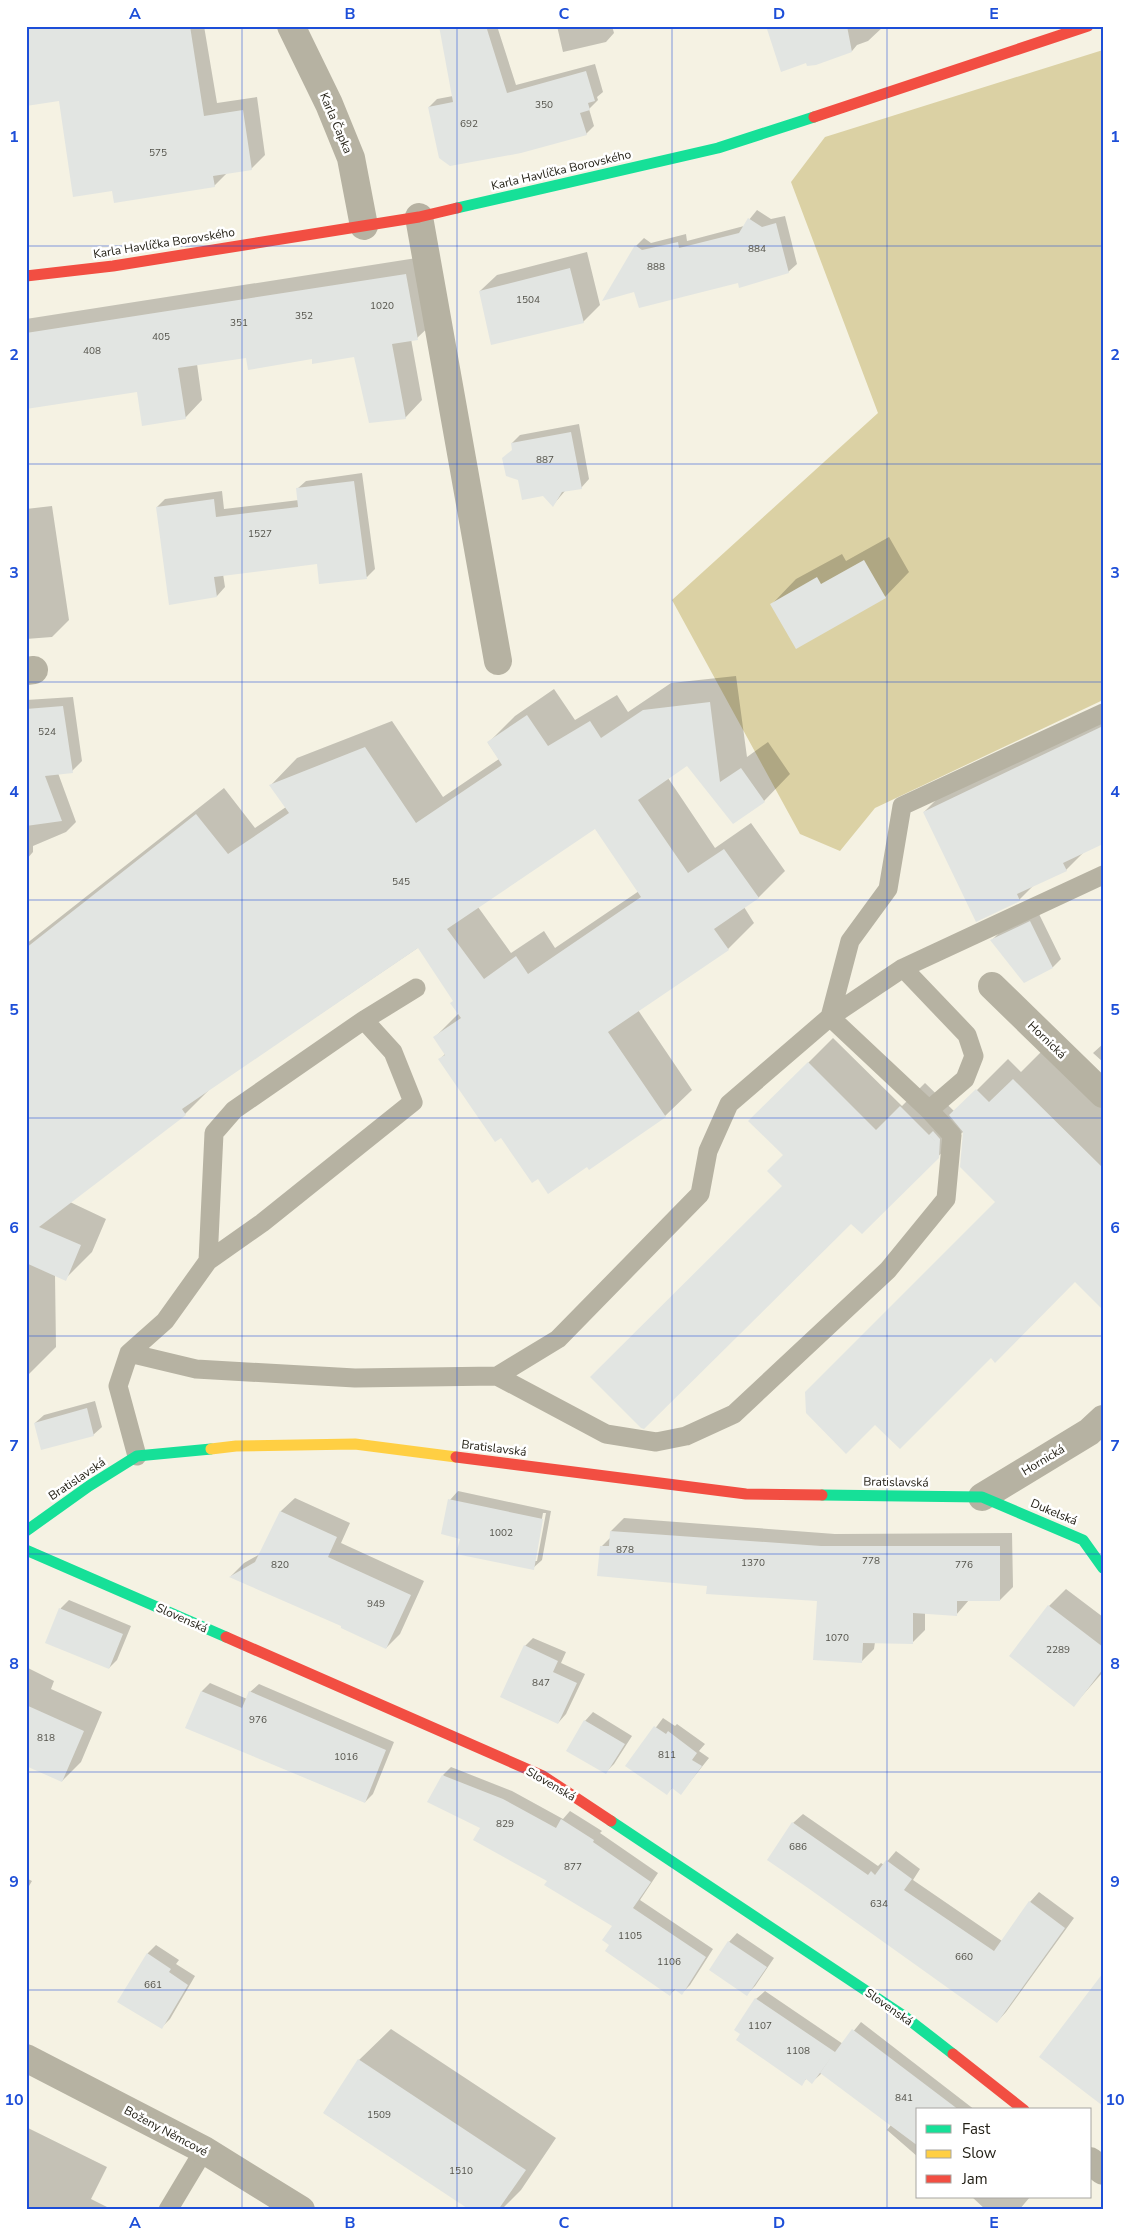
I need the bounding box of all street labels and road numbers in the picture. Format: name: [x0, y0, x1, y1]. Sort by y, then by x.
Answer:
street label: Karla Čapka: [316, 90, 356, 156]
street label: Karla Havlíčka Borovského: [489, 146, 633, 194]
street label: Karla Havlíčka Borovského: [92, 224, 236, 262]
street label: Hornická: [1024, 1018, 1070, 1062]
street label: Bratislavská: [461, 1436, 527, 1460]
street label: Hornická: [1018, 1441, 1068, 1479]
street label: Bratislavská: [45, 1454, 109, 1504]
street label: Bratislavská: [863, 1473, 929, 1491]
street label: Dukelská: [1028, 1495, 1080, 1529]
street label: Slovenská: [154, 1600, 210, 1636]
street label: Slovenská: [523, 1763, 579, 1805]
street label: Slovenská: [862, 1985, 916, 2029]
street label: Boženy Němcové: [121, 2102, 211, 2160]

